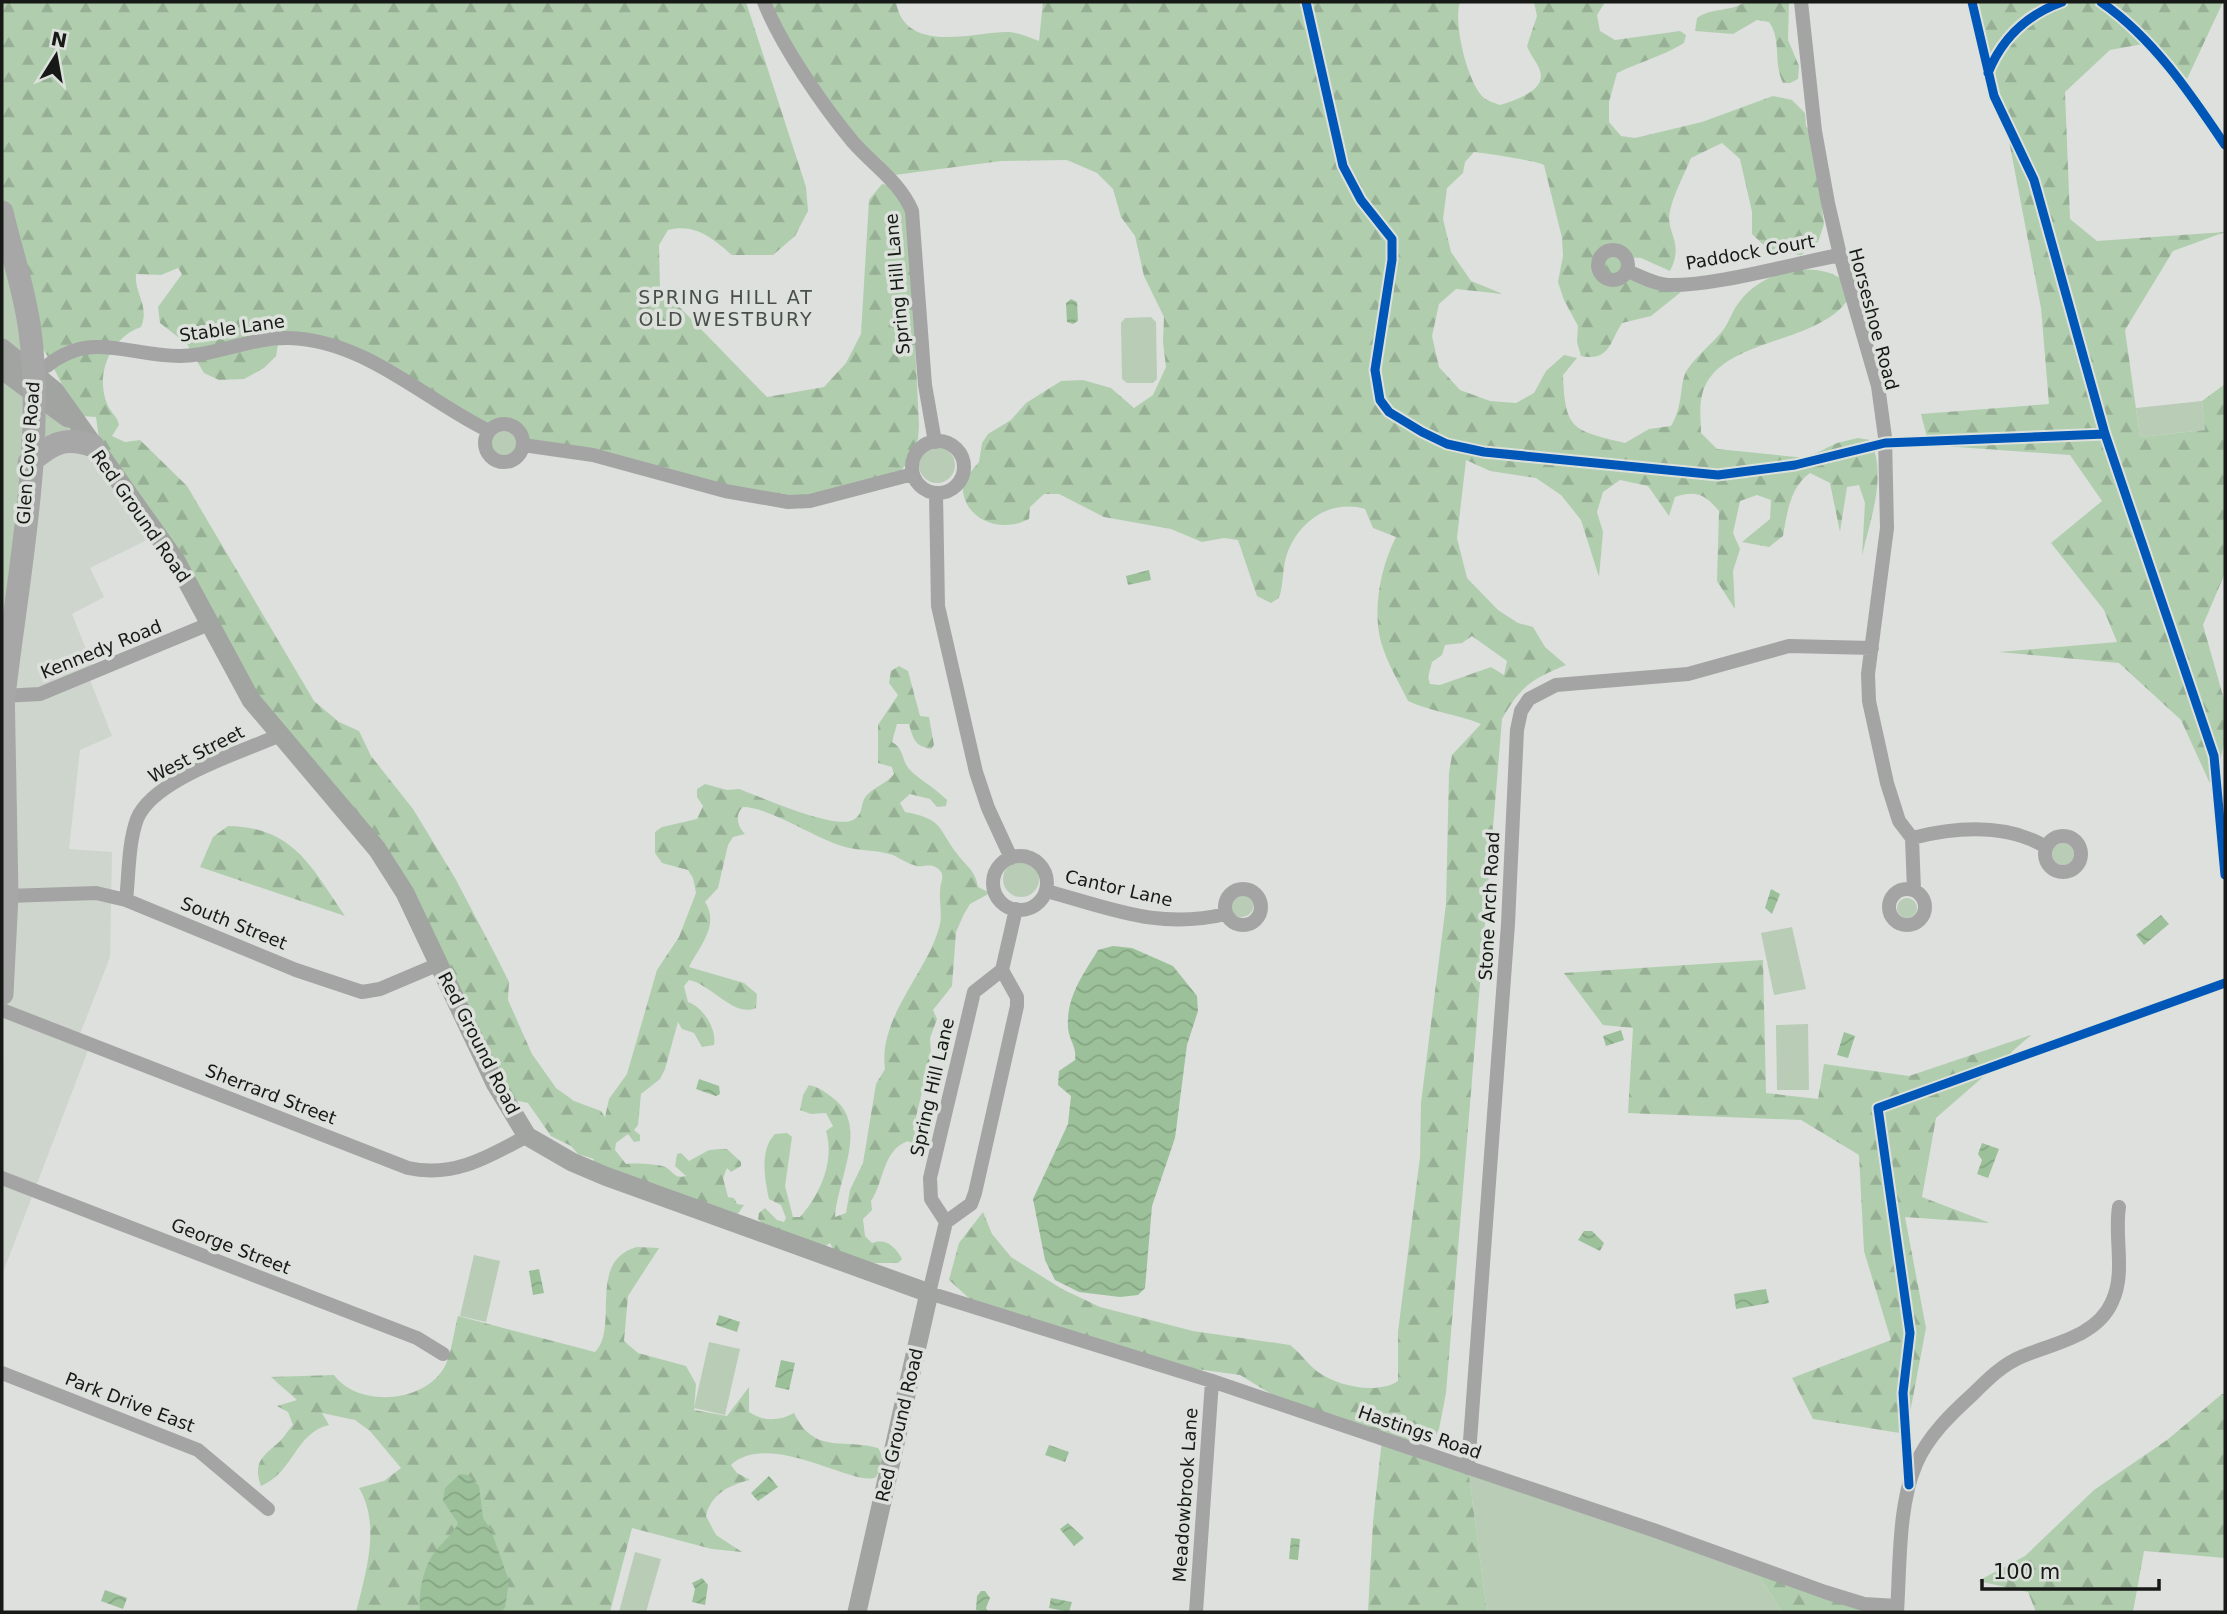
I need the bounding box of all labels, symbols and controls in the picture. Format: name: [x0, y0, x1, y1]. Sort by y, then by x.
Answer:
north arrow: [21, 21, 91, 91]
text: N: [49, 27, 69, 52]
street label: Spring Hill Lane: [880, 213, 914, 355]
street label: Paddock Court: [1684, 230, 1816, 274]
street label: Horseshoe Road: [1845, 246, 1903, 392]
district label: SPRING HILL AT OLD WESTBURY: [638, 286, 814, 330]
street label: Stable Lane: [178, 310, 286, 346]
street label: Glen Cove Road: [13, 381, 43, 525]
street label: Red Ground Road: [87, 446, 195, 586]
street label: Kennedy Road: [37, 615, 165, 683]
street label: West Street: [145, 721, 247, 787]
street label: Stone Arch Road: [1475, 831, 1503, 981]
street label: Cantor Lane: [1063, 865, 1175, 911]
street label: South Street: [178, 892, 290, 954]
street label: Red Ground Road: [434, 968, 524, 1118]
street label: Spring Hill Lane: [906, 1016, 958, 1158]
street label: Sherrard Street: [203, 1059, 339, 1129]
street label: George Street: [168, 1214, 294, 1278]
street label: Red Ground Road: [871, 1346, 927, 1504]
street label: Park Drive East: [62, 1368, 198, 1436]
street label: Hastings Road: [1356, 1401, 1484, 1463]
street label: Meadowbrook Lane: [1168, 1407, 1202, 1583]
scale bar: [1982, 1548, 2159, 1592]
text: 100 m: [1993, 1560, 2060, 1584]

